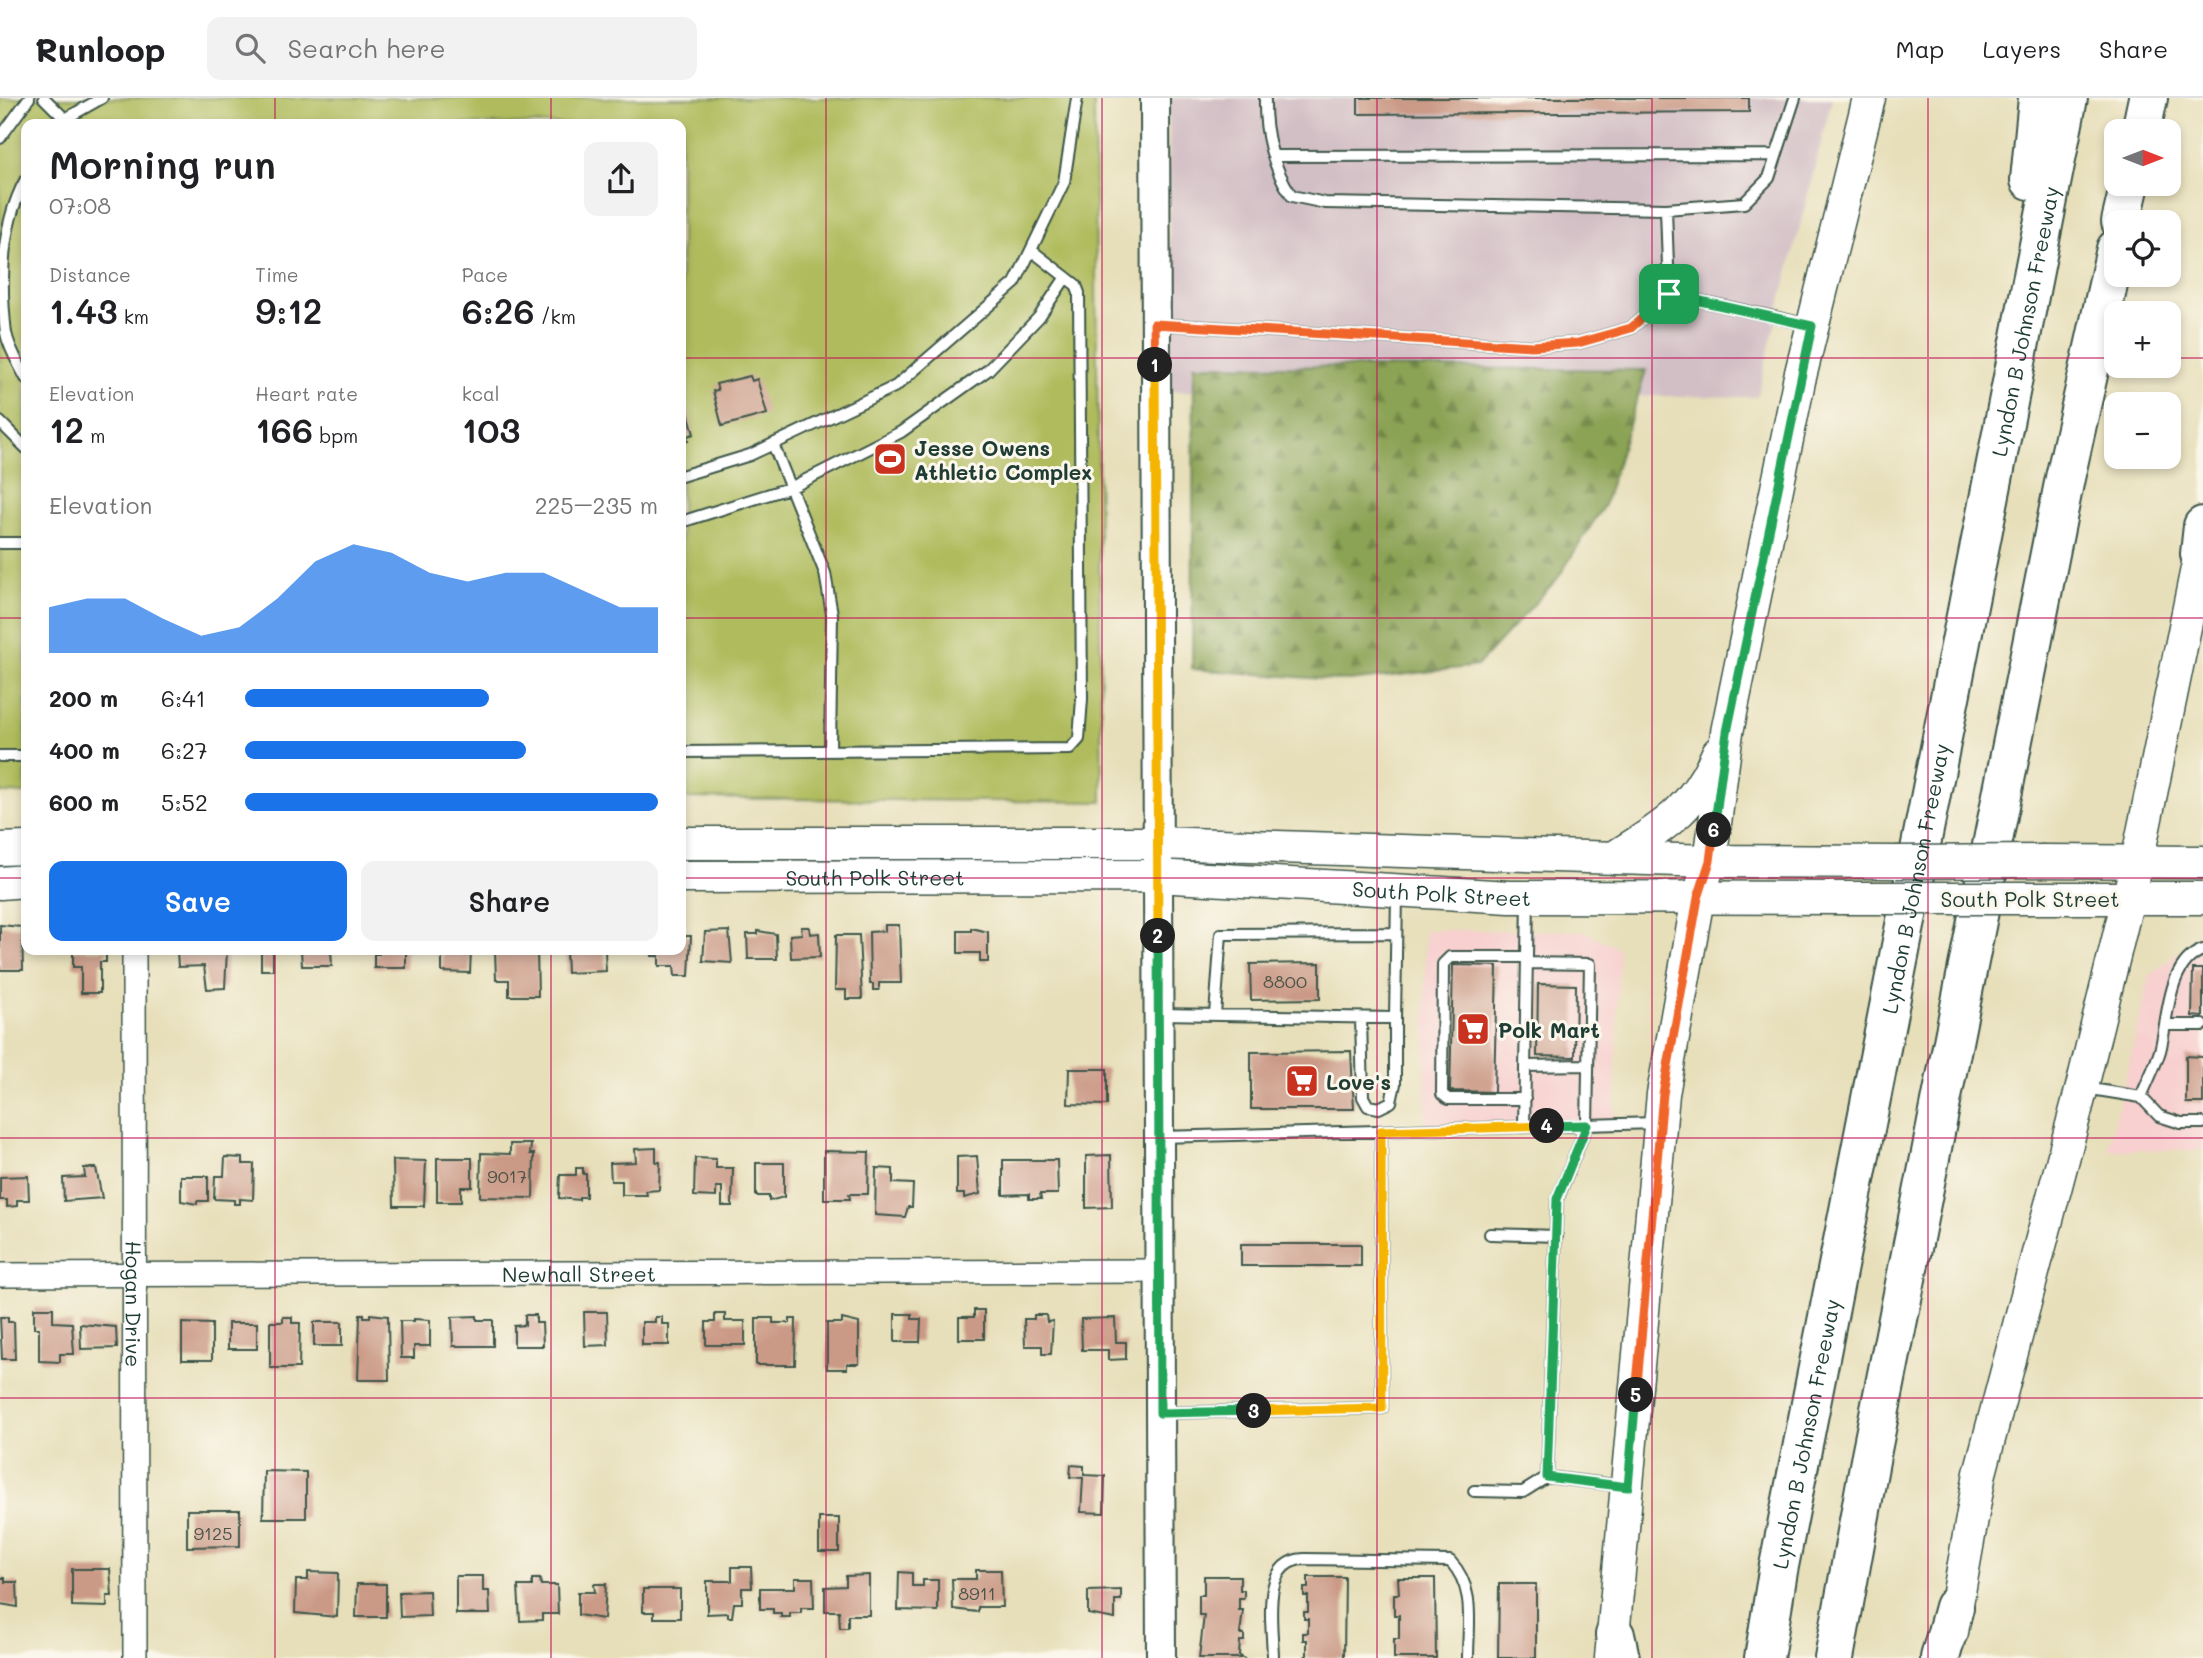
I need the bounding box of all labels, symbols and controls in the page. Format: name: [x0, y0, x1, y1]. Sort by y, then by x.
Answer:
search box: [207, 17, 697, 80]
text: Runloop: [35, 27, 165, 70]
icon: search: [231, 29, 269, 67]
text: Search here: [287, 31, 446, 65]
text: Map: [1896, 33, 1944, 64]
text: Layers: [1982, 33, 2061, 64]
text: Share: [2099, 33, 2168, 64]
north arrow: [2104, 119, 2180, 196]
map controls: [2104, 119, 2181, 469]
text: Morning run: [49, 139, 276, 189]
button: share: [584, 142, 658, 216]
street label: Lyndon B Johnson Freeway: [1984, 184, 2064, 459]
text: 07:08: [49, 190, 111, 220]
button: locate: [2104, 210, 2181, 287]
text: Distance: [49, 262, 131, 287]
text: Time: [255, 262, 299, 287]
text: Pace: [462, 262, 508, 287]
pin: [1639, 264, 1699, 324]
icon: arrive: [1650, 275, 1688, 313]
text: 1.43: [49, 287, 118, 333]
text: 9:12: [255, 287, 322, 333]
text: 6:26: [462, 287, 535, 333]
button: +: [2104, 301, 2181, 378]
text: km: [118, 304, 149, 329]
text: /km: [535, 304, 576, 329]
pin: 1: [1138, 348, 1172, 382]
text: 1: [1150, 352, 1159, 377]
text: Elevation: [49, 381, 134, 406]
text: Heart rate: [255, 381, 358, 406]
text: kcal: [462, 381, 500, 406]
button: −: [2104, 392, 2181, 469]
text: 12: [49, 406, 84, 452]
text: 166: [255, 406, 313, 452]
text: 103: [462, 406, 520, 452]
text: m: [84, 423, 105, 448]
text: bpm: [313, 423, 358, 448]
place label: Jesse Owens Athletic Complex: [914, 434, 1092, 485]
sports icon: Jesse Owens Athletic Complex: [871, 440, 909, 478]
text: Elevation: [49, 490, 152, 520]
text: 225–235 m: [535, 490, 658, 520]
text: 200 m: [49, 683, 118, 713]
text: 6:41: [161, 683, 206, 713]
text: 400 m: [49, 735, 120, 765]
text: 6:27: [161, 735, 208, 765]
street label: Lyndon B Johnson Freeway: [1875, 741, 1954, 1016]
text: 600 m: [49, 787, 119, 817]
text: 5:52: [161, 787, 208, 817]
pin: 6: [1696, 812, 1732, 848]
text: 6: [1708, 817, 1719, 842]
button: Save: [49, 861, 347, 941]
button: Share: [361, 861, 658, 941]
street label: South Polk Street: [785, 863, 965, 890]
street label: South Polk Street: [1351, 874, 1531, 911]
street label: South Polk Street: [1941, 885, 2119, 912]
pin: 2: [1140, 918, 1176, 954]
text: 2: [1152, 923, 1163, 948]
house number: 8800: [1263, 969, 1307, 993]
supermarket icon: Polk Mart: [1454, 1010, 1492, 1048]
place label: Polk Mart: [1498, 1016, 1600, 1043]
supermarket icon: Love's: [1283, 1062, 1321, 1100]
place label: Love's: [1326, 1068, 1391, 1095]
pin: 4: [1530, 1108, 1564, 1144]
text: 4: [1540, 1113, 1553, 1138]
house number: 9017: [487, 1164, 527, 1188]
street label: Hogan Drive: [121, 1241, 148, 1367]
street label: Newhall Street: [502, 1259, 656, 1287]
street label: Lyndon B Johnson Freeway: [1765, 1296, 1845, 1571]
pin: 5: [1618, 1378, 1654, 1412]
text: 5: [1630, 1382, 1641, 1407]
pin: 3: [1236, 1394, 1272, 1428]
text: 3: [1248, 1398, 1259, 1423]
house number: 9125: [193, 1521, 233, 1545]
house number: 8911: [958, 1581, 996, 1605]

